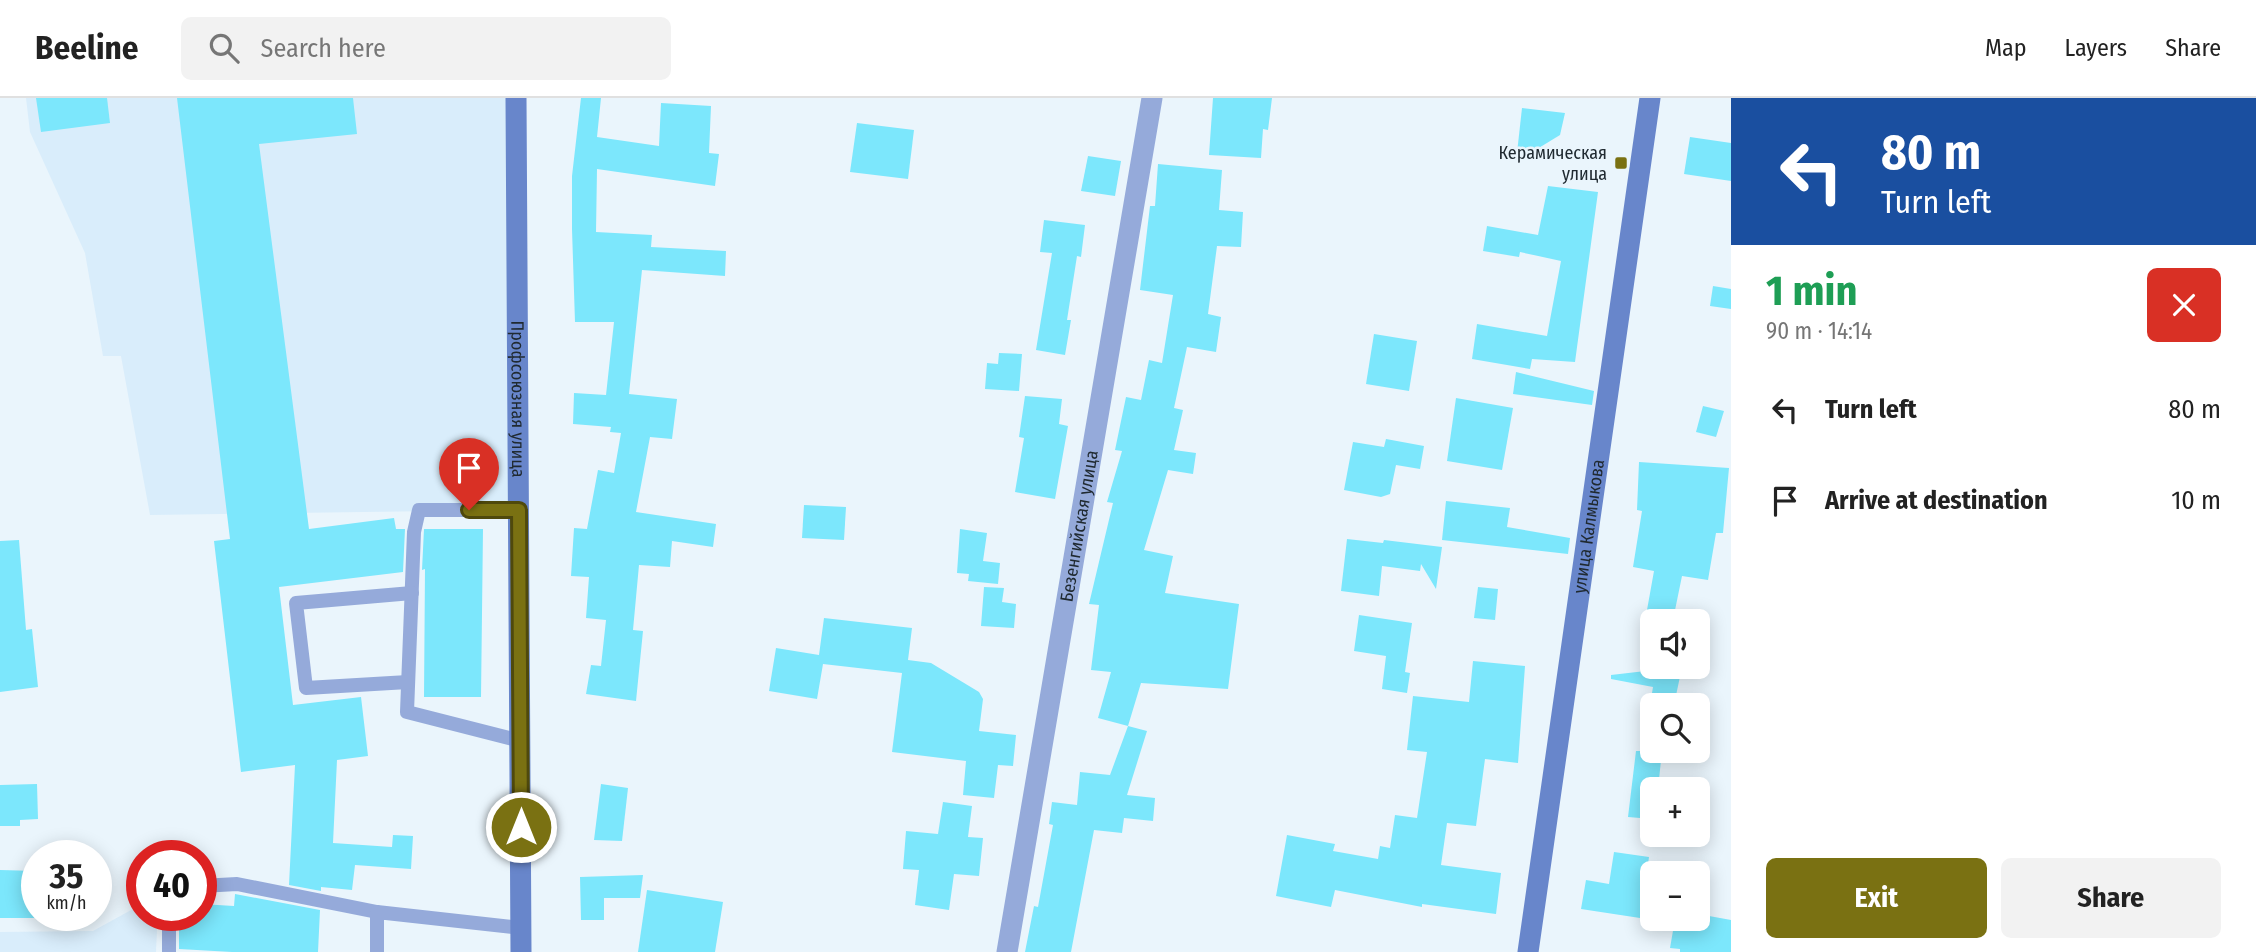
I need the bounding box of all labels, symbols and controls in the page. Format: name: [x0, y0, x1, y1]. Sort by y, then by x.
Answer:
search box: [181, 17, 671, 80]
text: Beeline: [35, 28, 139, 68]
icon: search: [205, 29, 243, 67]
text: Search here: [261, 33, 386, 64]
text: Map: [1985, 34, 2027, 62]
text: Layers: [2065, 34, 2127, 62]
text: Share: [2165, 34, 2221, 62]
text: 80 m: [1881, 123, 1981, 182]
icon: left: [1766, 126, 1857, 217]
place label: Керамическая улица: [1498, 142, 1607, 185]
marker: Керамическая улица: [1613, 155, 1629, 171]
text: Turn left: [1881, 183, 1991, 221]
text: 1 min: [1766, 266, 1857, 316]
button: close: [2147, 268, 2221, 342]
text: 90 m · 14:14: [1766, 317, 1872, 345]
street label: Профсоюзная улица: [506, 320, 529, 478]
icon: left: [1766, 391, 1804, 429]
text: Turn left: [1825, 394, 1917, 425]
text: 80 m: [2168, 394, 2221, 425]
pin: [439, 438, 499, 510]
street label: Безенгийская улица: [1056, 448, 1103, 604]
icon: arrive: [450, 449, 488, 487]
street label: улица Калмыкова: [1568, 458, 1609, 595]
icon: arrive: [1766, 482, 1804, 520]
text: Arrive at destination: [1825, 485, 2048, 516]
text: 10 m: [2171, 485, 2221, 516]
map controls: [1640, 609, 1710, 931]
button: sound: [1640, 609, 1710, 679]
button: search: [1640, 693, 1710, 763]
button: +: [1640, 777, 1710, 847]
position arrow: [484, 790, 558, 864]
speed limit sign: 40: [126, 840, 217, 931]
text: 35: [50, 855, 83, 897]
button: Exit: [1766, 858, 1987, 938]
button: Share: [2001, 858, 2221, 938]
button: −: [1640, 861, 1710, 931]
text: km/h: [46, 892, 87, 914]

